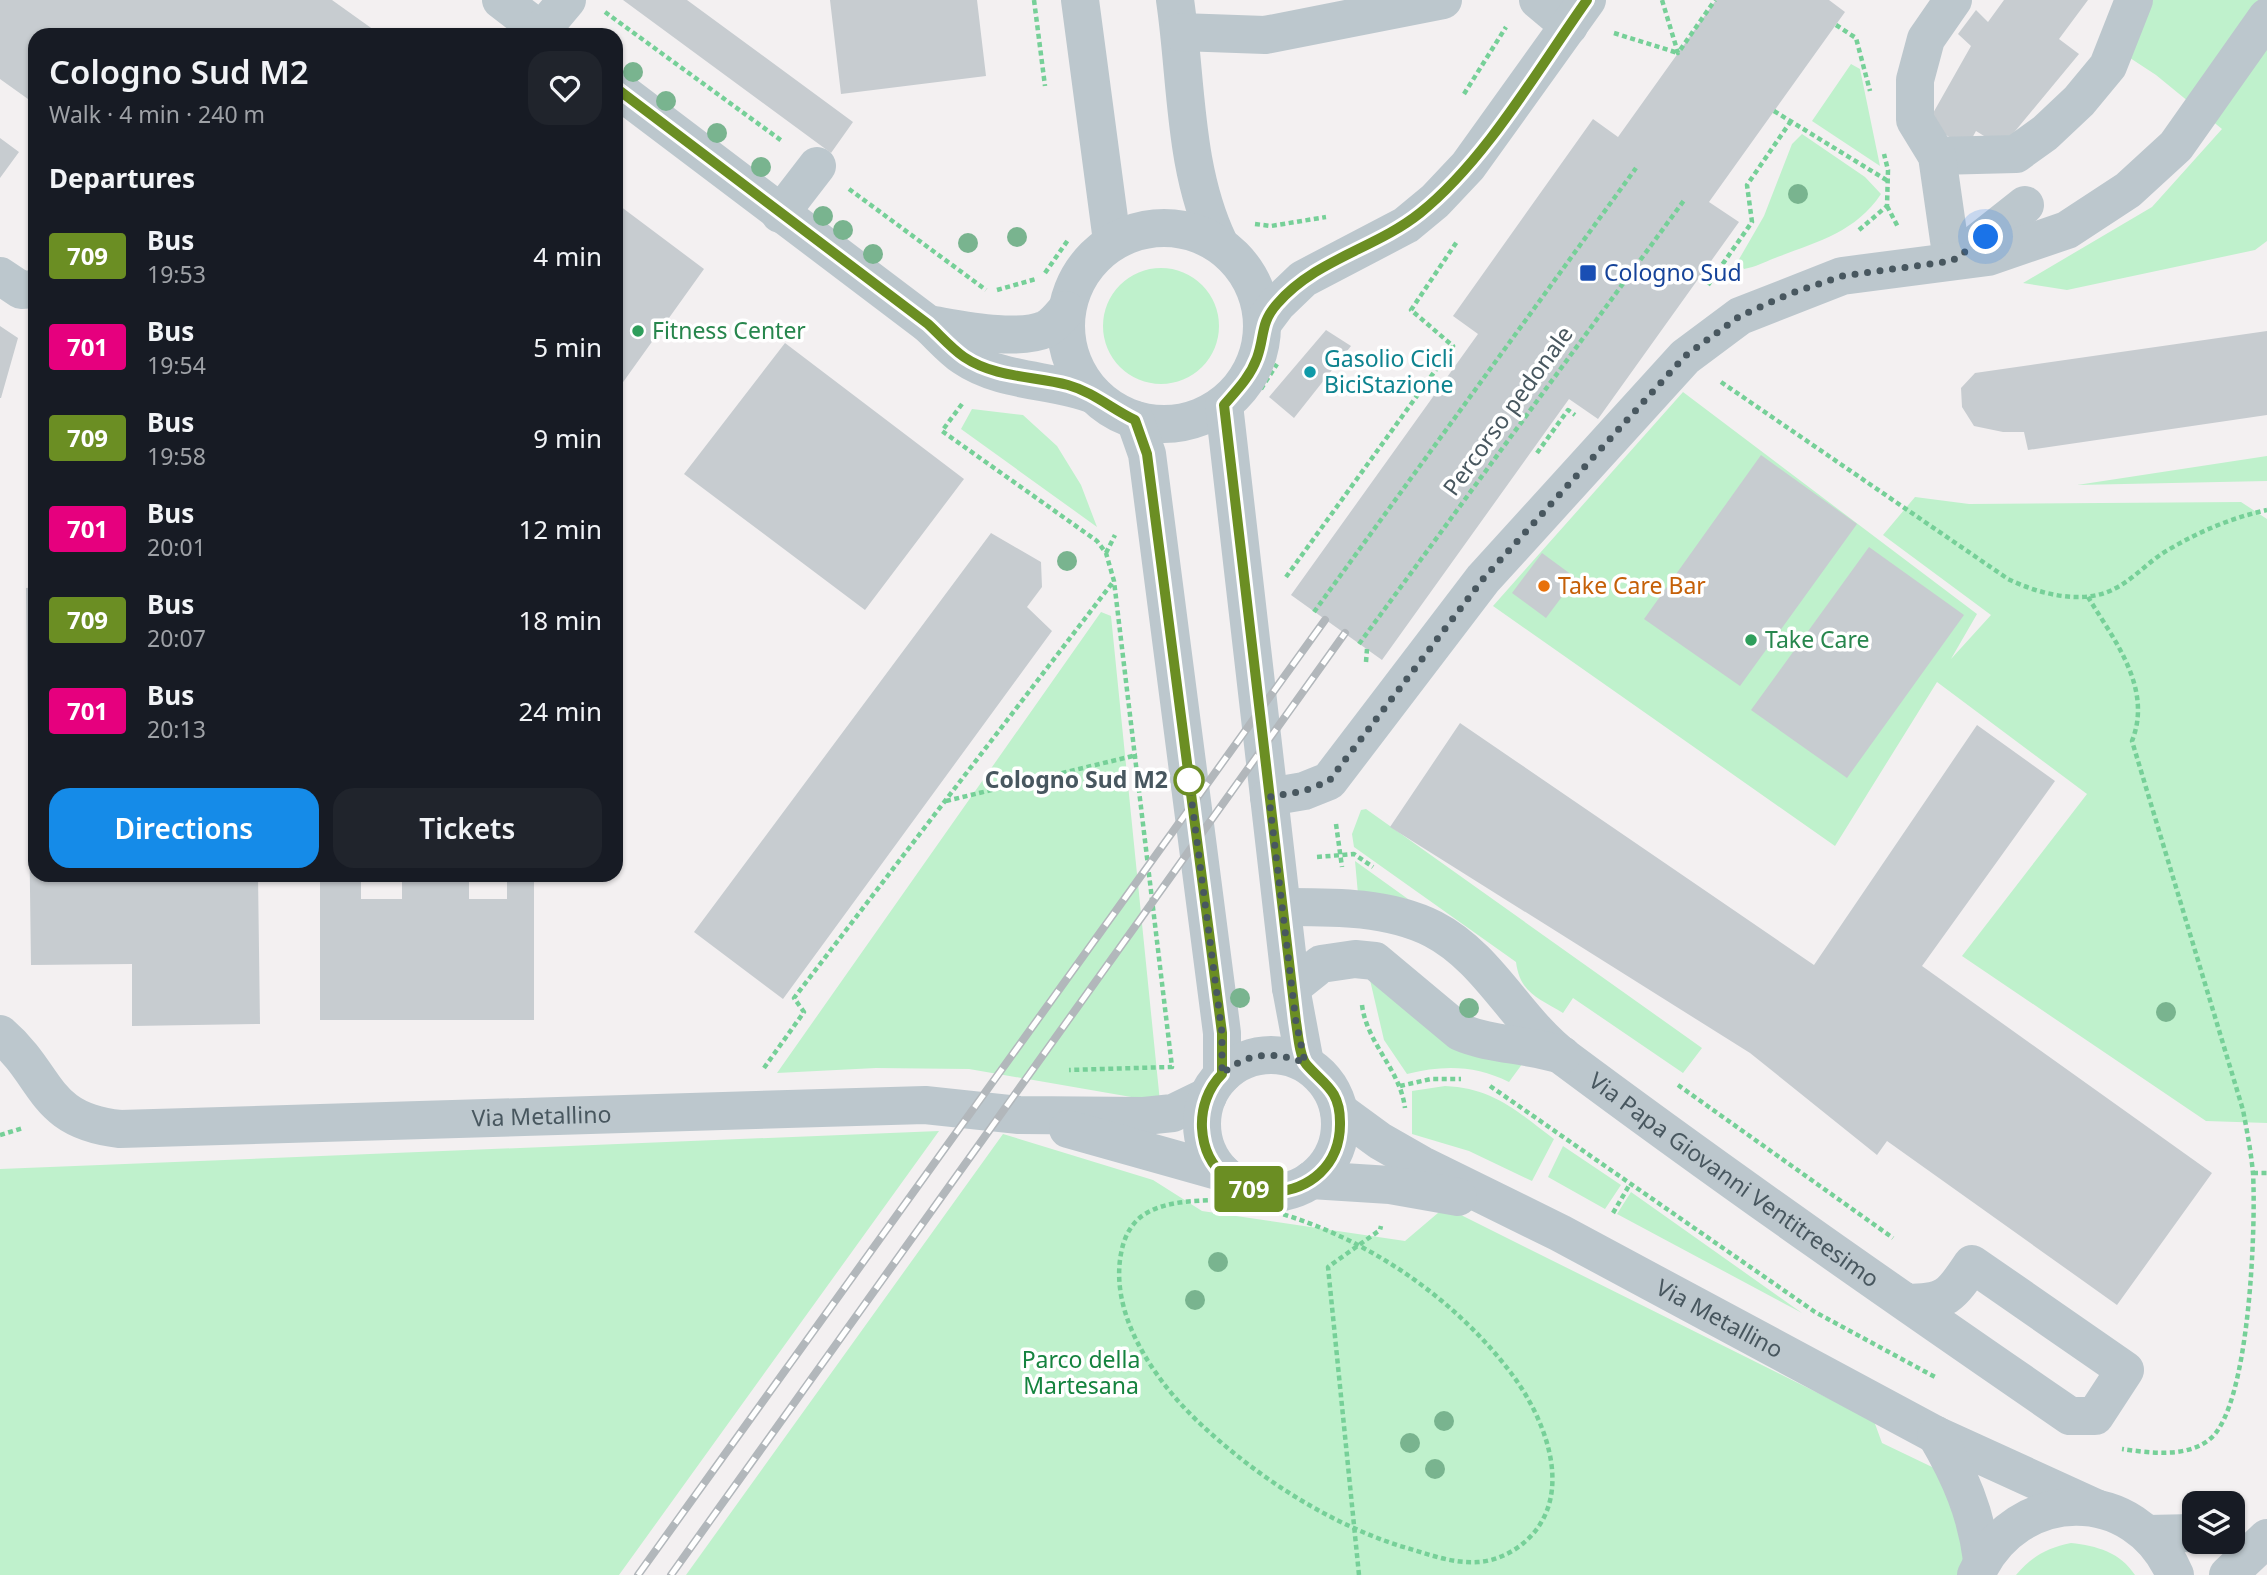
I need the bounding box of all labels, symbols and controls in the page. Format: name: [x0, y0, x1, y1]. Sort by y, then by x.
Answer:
text: Cologno Sud M2: [49, 49, 309, 94]
button: heart: [528, 51, 602, 125]
text: Walk · 4 min · 240 m: [49, 98, 265, 130]
text: Departures: [49, 160, 195, 196]
your location: [1968, 219, 2003, 254]
text: Bus: [147, 222, 194, 258]
text: 4 min: [533, 238, 602, 274]
text: 709: [67, 239, 108, 272]
place label: Cologno Sud: [1604, 256, 1742, 288]
text: 19:53: [147, 258, 206, 290]
marker: Cologno Sud: [1578, 263, 1598, 283]
text: Bus: [147, 313, 194, 349]
place label: Fitness Center: [652, 314, 806, 346]
street label: Percorso pedonale: [1435, 319, 1580, 502]
marker: Fitness Center: [630, 323, 646, 339]
text: 5 min: [533, 329, 602, 365]
text: 701: [67, 330, 108, 363]
place label: Gasolio Cicli BiciStazione: [1324, 342, 1454, 400]
text: 19:54: [147, 349, 206, 381]
marker: Gasolio Cicli BiciStazione: [1302, 364, 1318, 380]
text: Bus: [147, 404, 194, 440]
text: 9 min: [533, 420, 602, 456]
text: 709: [67, 421, 108, 454]
text: 19:58: [147, 440, 206, 472]
text: Bus: [147, 495, 194, 531]
text: 12 min: [518, 511, 602, 547]
text: 701: [67, 512, 108, 545]
text: 20:01: [147, 531, 206, 563]
place label: Take Care Bar: [1558, 569, 1706, 601]
marker: Take Care Bar: [1536, 578, 1552, 594]
text: Bus: [147, 586, 194, 622]
text: 18 min: [518, 602, 602, 638]
text: 709: [67, 603, 108, 636]
text: 20:07: [147, 622, 206, 654]
place label: Take Care: [1765, 623, 1870, 655]
marker: Take Care: [1743, 632, 1759, 648]
text: Bus: [147, 677, 194, 713]
text: 24 min: [518, 693, 602, 729]
text: 701: [67, 694, 108, 727]
text: 20:13: [147, 713, 206, 745]
place label: Cologno Sud M2: [985, 763, 1168, 795]
marker: Cologno Sud M2: [1174, 765, 1204, 795]
button: Directions: [49, 788, 319, 868]
button: Tickets: [333, 788, 602, 868]
street label: Via Papa Giovanni Ventitreesimo: [1583, 1064, 1886, 1294]
street label: Via Metallino: [471, 1097, 612, 1134]
line badge: 709: [1209, 1166, 1289, 1212]
text: 709: [1228, 1172, 1270, 1205]
street label: Via Metallino: [1651, 1271, 1789, 1365]
park label: Parco della Martesana: [1022, 1343, 1140, 1401]
map controls: [2182, 1491, 2245, 1554]
button: layers: [2182, 1491, 2245, 1554]

